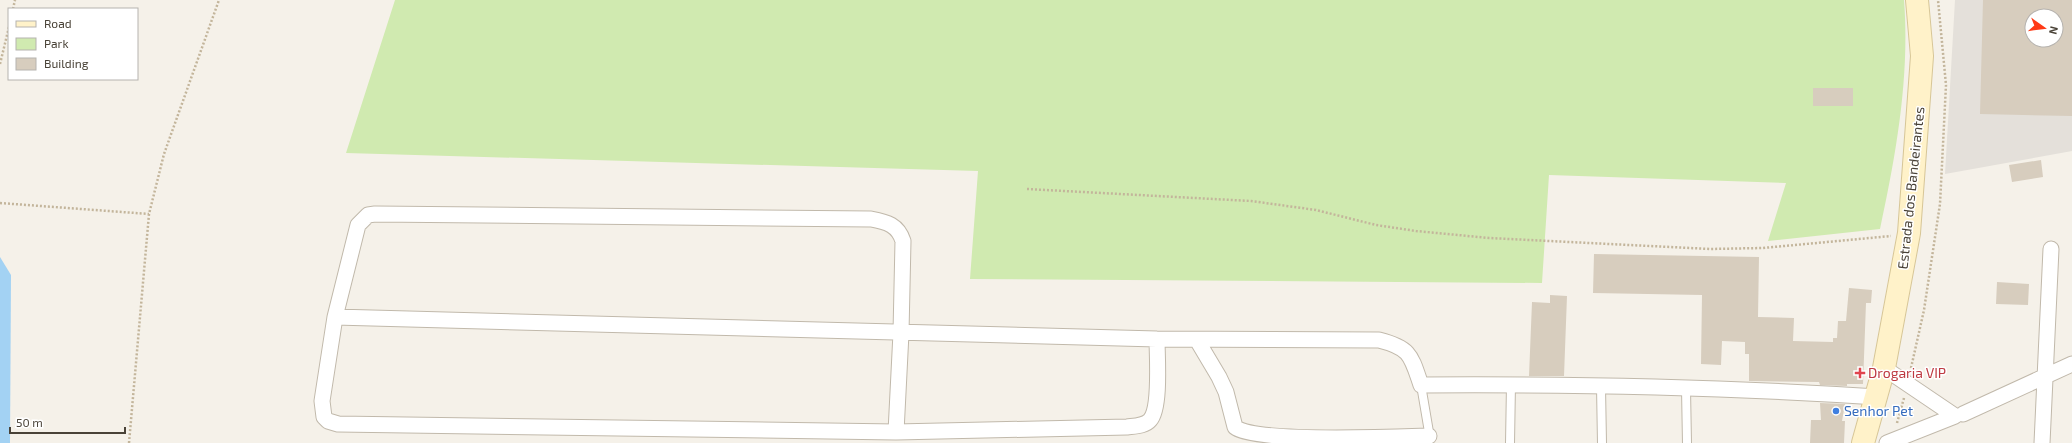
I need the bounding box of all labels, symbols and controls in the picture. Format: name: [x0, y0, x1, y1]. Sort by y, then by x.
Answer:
legend: [8, 8, 138, 80]
north arrow: [2024, 8, 2064, 48]
text: Road: [44, 16, 72, 30]
text: N: [2047, 25, 2061, 36]
text: Park: [44, 36, 69, 50]
text: Building: [44, 56, 89, 70]
street label: Estrada dos Bandeirantes: [1894, 106, 1928, 270]
place label: Drogaria VIP: [1868, 364, 1946, 381]
marker: Drogaria VIP: [1855, 368, 1865, 378]
place label: Senhor Pet: [1844, 402, 1913, 419]
marker: Senhor Pet: [1831, 406, 1841, 416]
scale bar: [10, 409, 125, 435]
text: 50 m: [16, 415, 43, 429]

